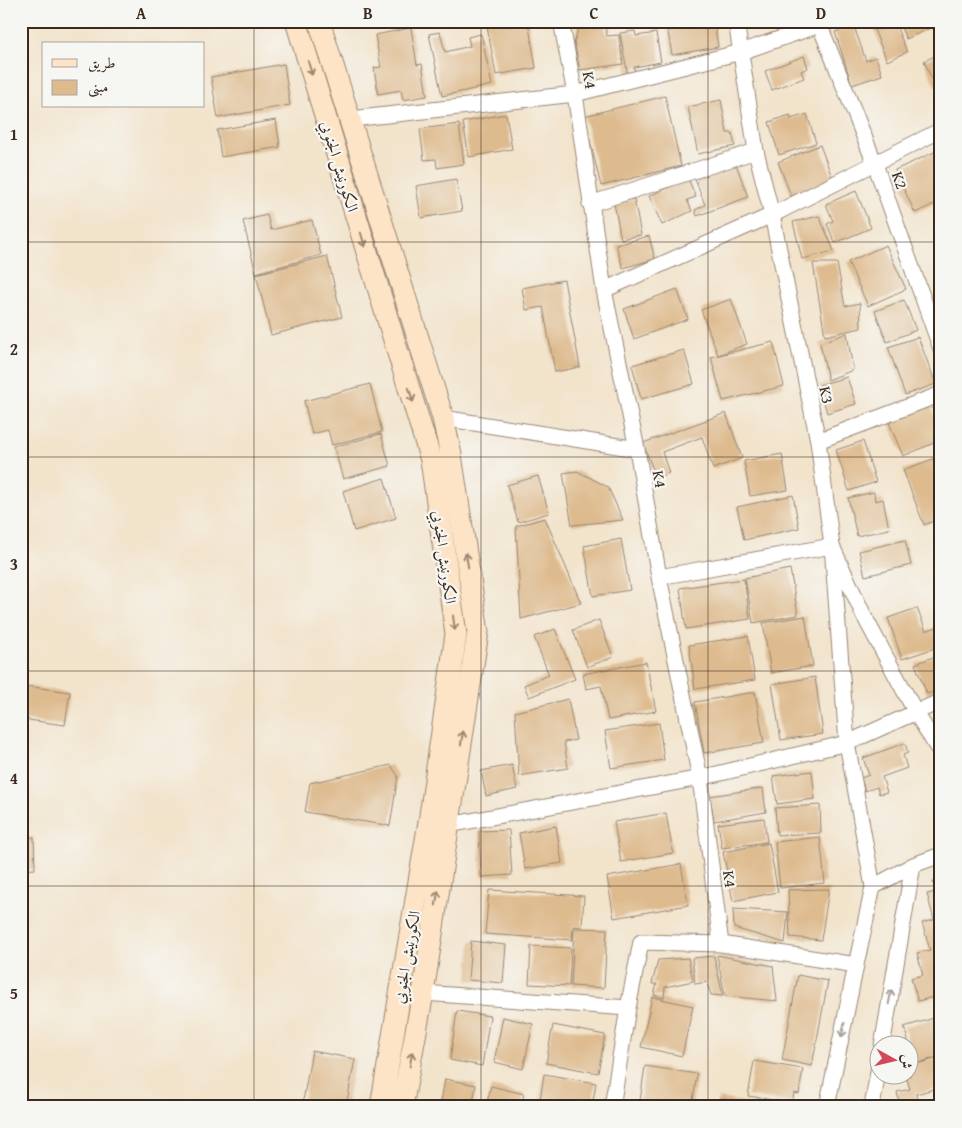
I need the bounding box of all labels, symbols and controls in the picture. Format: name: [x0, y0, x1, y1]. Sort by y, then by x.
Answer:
text: A: [136, 1, 147, 25]
text: B: [363, 1, 373, 25]
text: C: [589, 1, 599, 25]
text: D: [816, 1, 826, 25]
legend: [42, 42, 205, 108]
text: طريق: [88, 52, 115, 73]
one-way arrow: [306, 59, 315, 75]
street label: K4: [577, 69, 603, 91]
text: مبنى: [88, 76, 108, 98]
street label: الكورنيش الجنوبي: [314, 118, 365, 215]
text: 1: [10, 122, 18, 146]
street label: K2: [886, 168, 914, 192]
one-way arrow: [359, 231, 368, 247]
text: 2: [10, 337, 18, 361]
street label: K3: [813, 384, 841, 406]
one-way arrow: [406, 387, 416, 403]
street label: K4: [647, 468, 673, 490]
street label: الكورنيش الجنوبي: [426, 509, 463, 605]
text: 3: [10, 552, 18, 576]
one-way arrow: [462, 552, 472, 568]
one-way arrow: [449, 615, 459, 631]
one-way arrow: [457, 730, 467, 746]
text: 4: [10, 766, 18, 790]
street label: K4: [717, 869, 743, 889]
one-way arrow: [432, 891, 442, 907]
street label: الكورنيش الجنوبي: [386, 909, 427, 1006]
text: 5: [10, 981, 18, 1005]
one-way arrow: [886, 990, 896, 1006]
one-way arrow: [837, 1021, 847, 1037]
north arrow: [870, 1036, 920, 1086]
one-way arrow: [406, 1051, 416, 1067]
text: ش: [896, 1054, 918, 1070]

